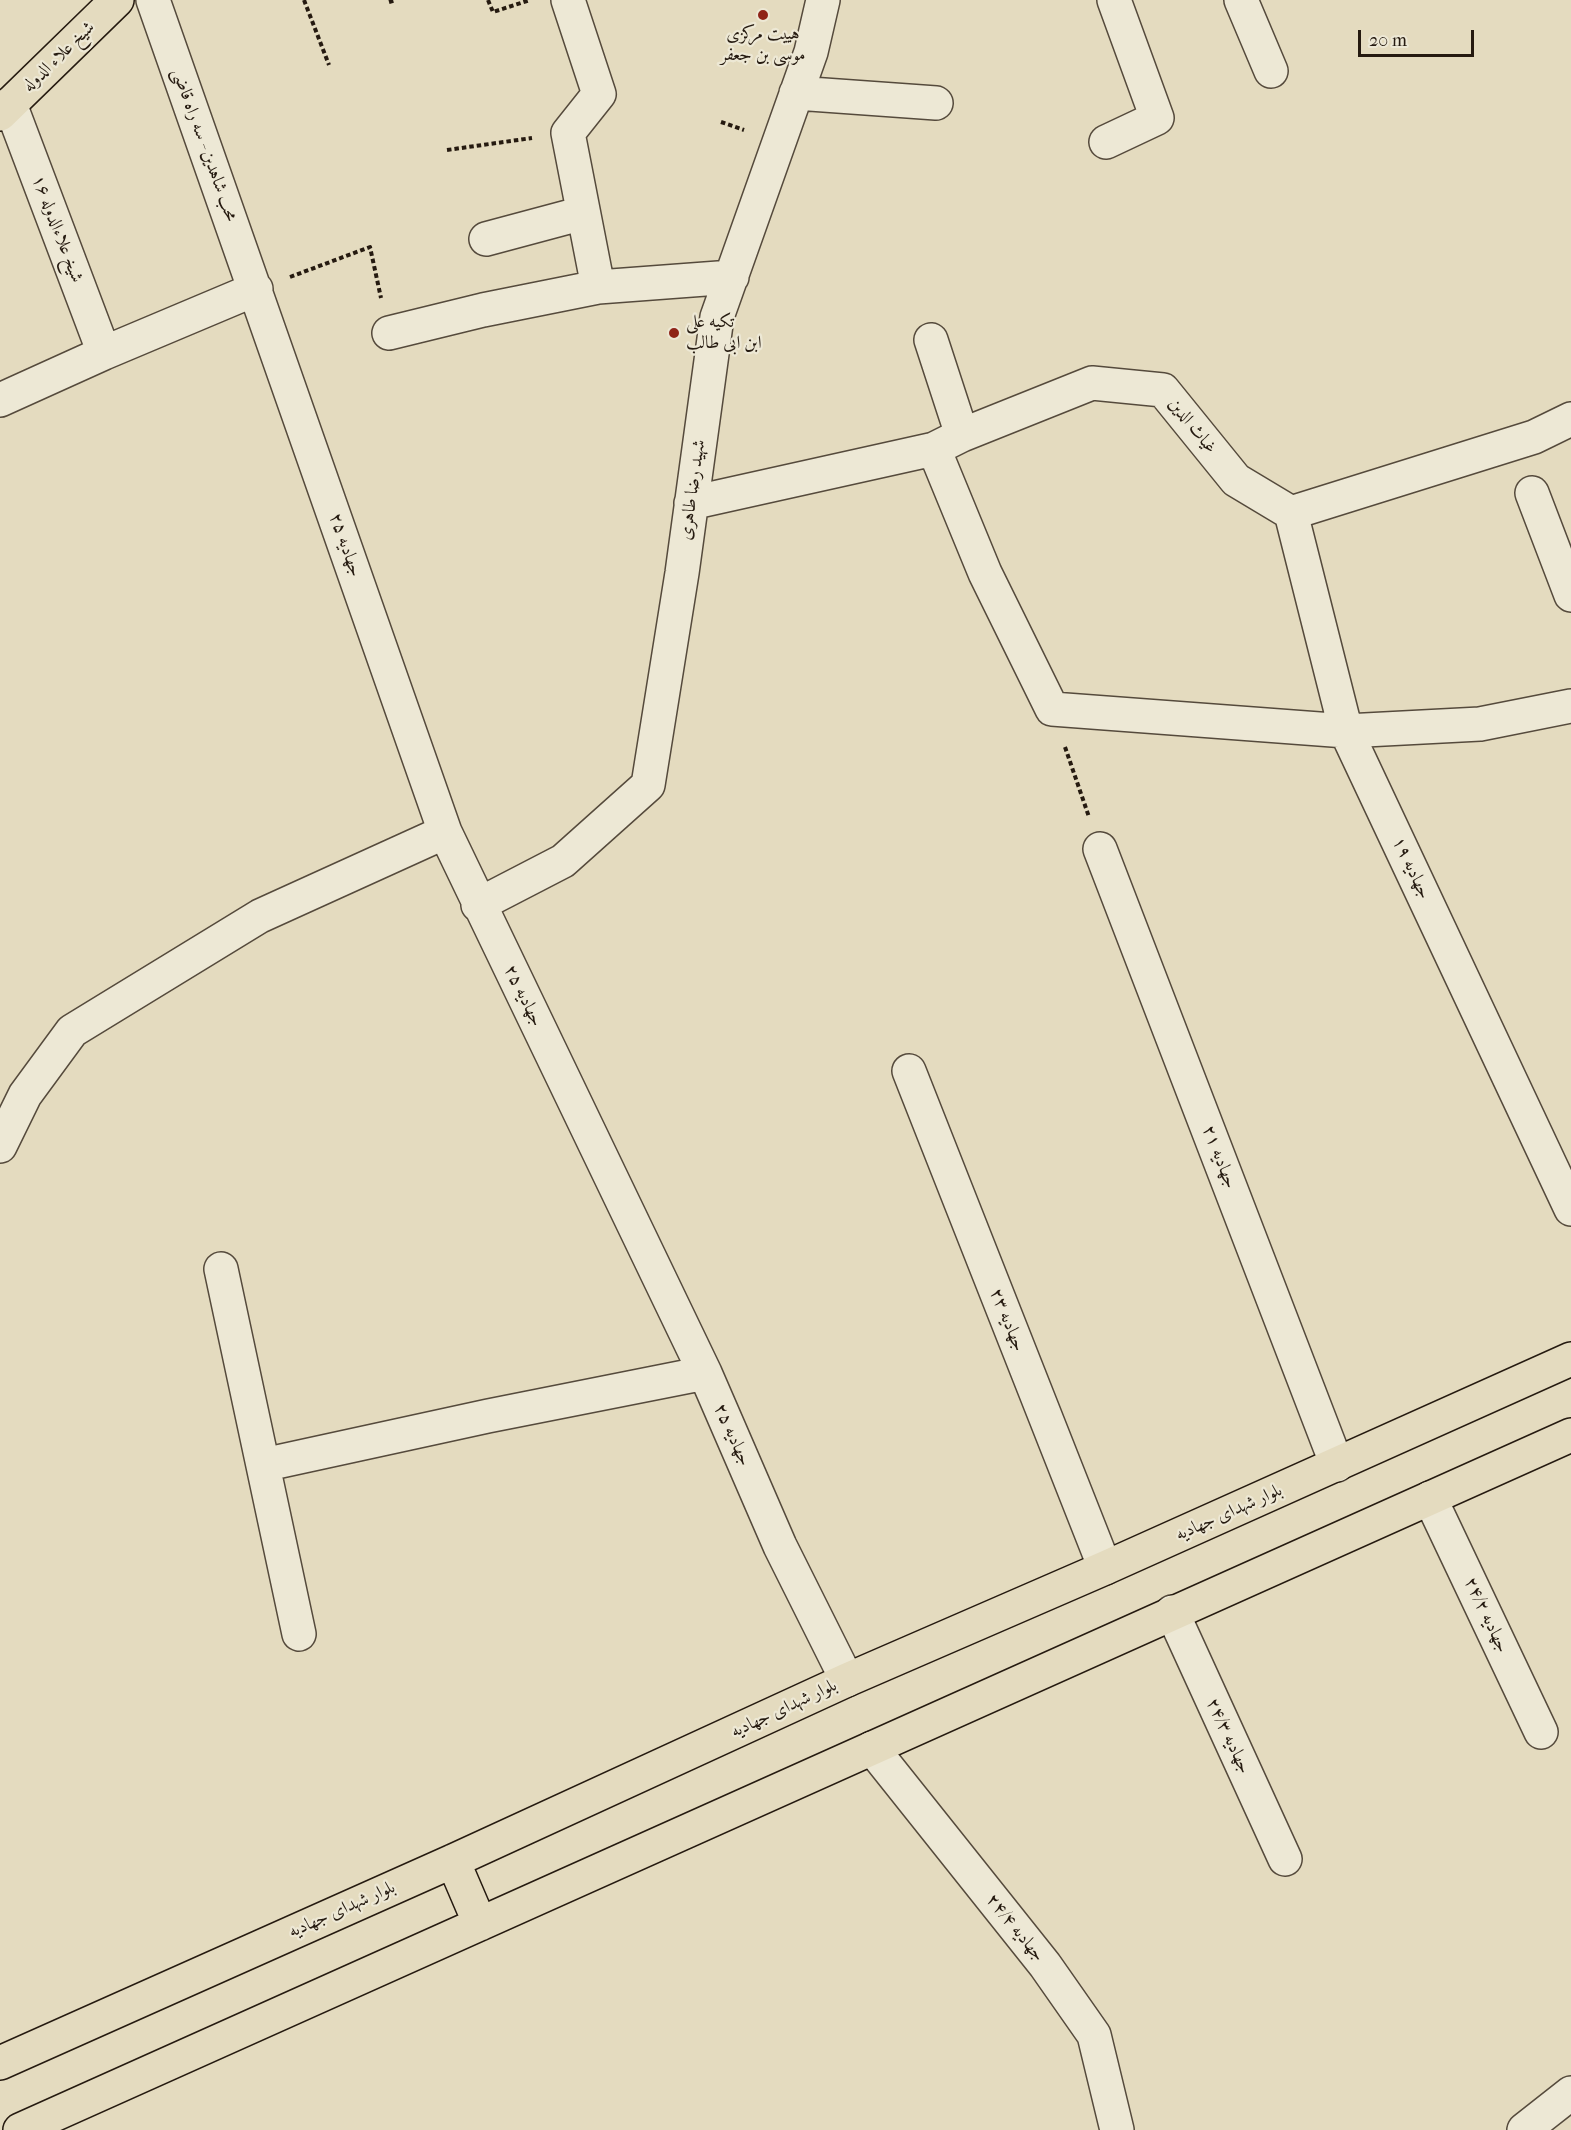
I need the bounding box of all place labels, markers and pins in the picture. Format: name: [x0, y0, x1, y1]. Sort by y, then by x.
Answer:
marker: هییت مرکزی موسی بن جعفر: [756, 8, 770, 22]
place label: هییت مرکزی موسی بن جعفر: [720, 24, 806, 66]
place label: تکیه علی ابن ابی طالب: [686, 312, 762, 354]
marker: تکیه علی ابن ابی طالب: [667, 326, 681, 340]

